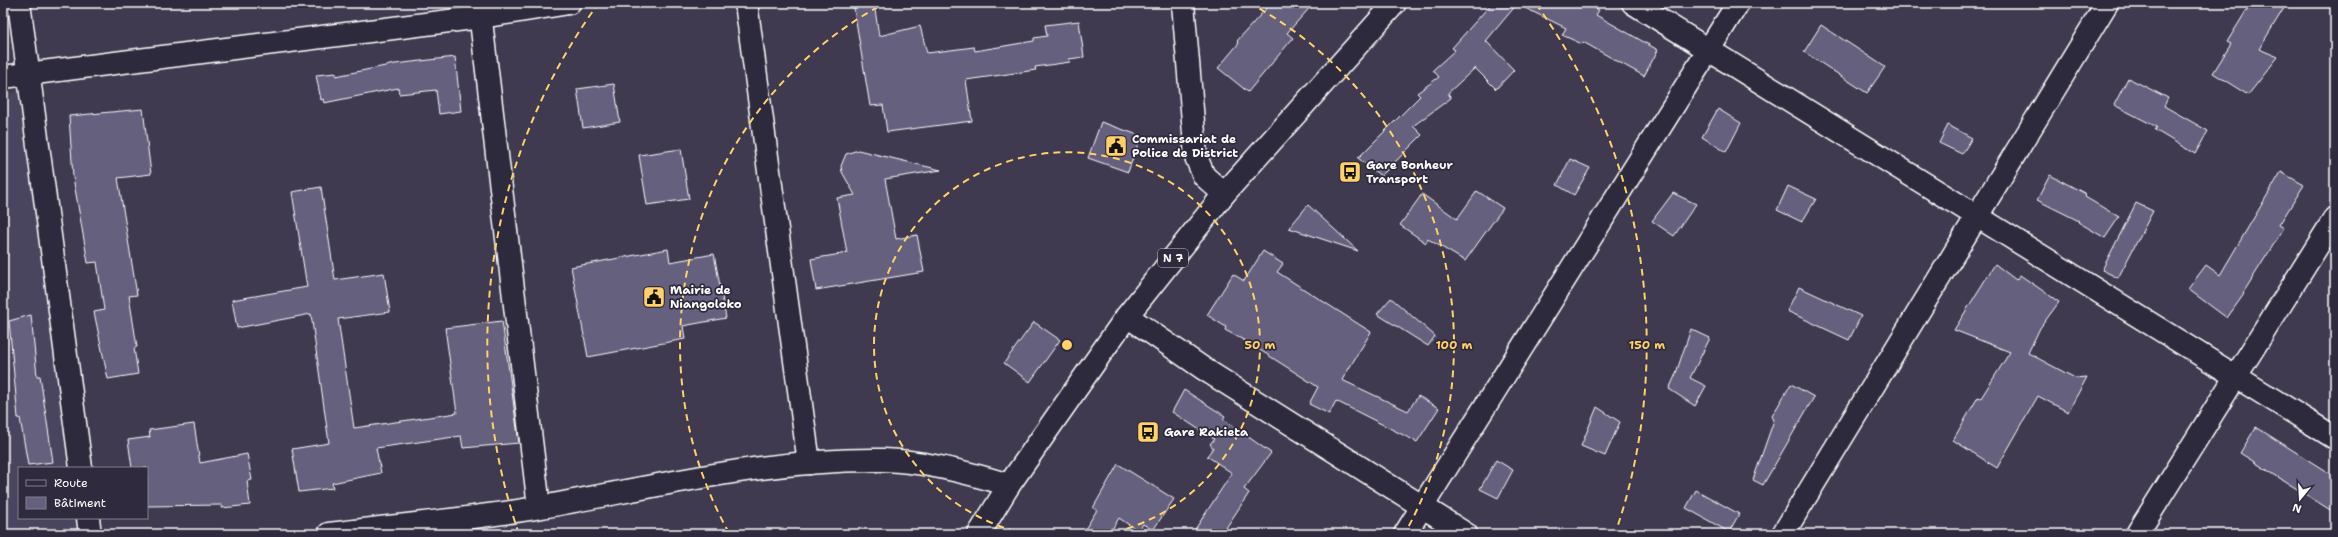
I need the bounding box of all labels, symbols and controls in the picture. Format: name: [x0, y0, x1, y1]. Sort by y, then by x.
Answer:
place label: Commissariat de Police de District: [1132, 131, 1238, 161]
public building icon: Commissariat de Police de District: [1103, 133, 1129, 159]
place label: Gare Bonheur Transport: [1366, 157, 1454, 187]
bus stop icon: Gare Bonheur Transport: [1337, 159, 1363, 185]
road number: N 7: [1158, 249, 1188, 267]
place label: Mairie de Niangoloko: [670, 282, 742, 312]
public building icon: Mairie de Niangoloko: [641, 284, 667, 310]
text: 50 m: [1245, 337, 1276, 353]
text: 100 m: [1436, 337, 1473, 353]
text: 150 m: [1629, 337, 1665, 353]
centre of rings: [1060, 338, 1074, 352]
bus stop icon: Gare Rakieta: [1135, 419, 1161, 445]
place label: Gare Rakieta: [1164, 424, 1249, 440]
legend: [18, 467, 148, 519]
text: Route: [54, 475, 88, 491]
north arrow: [2280, 479, 2320, 519]
text: Bâtiment: [54, 495, 106, 511]
text: N: [2290, 499, 2304, 517]

